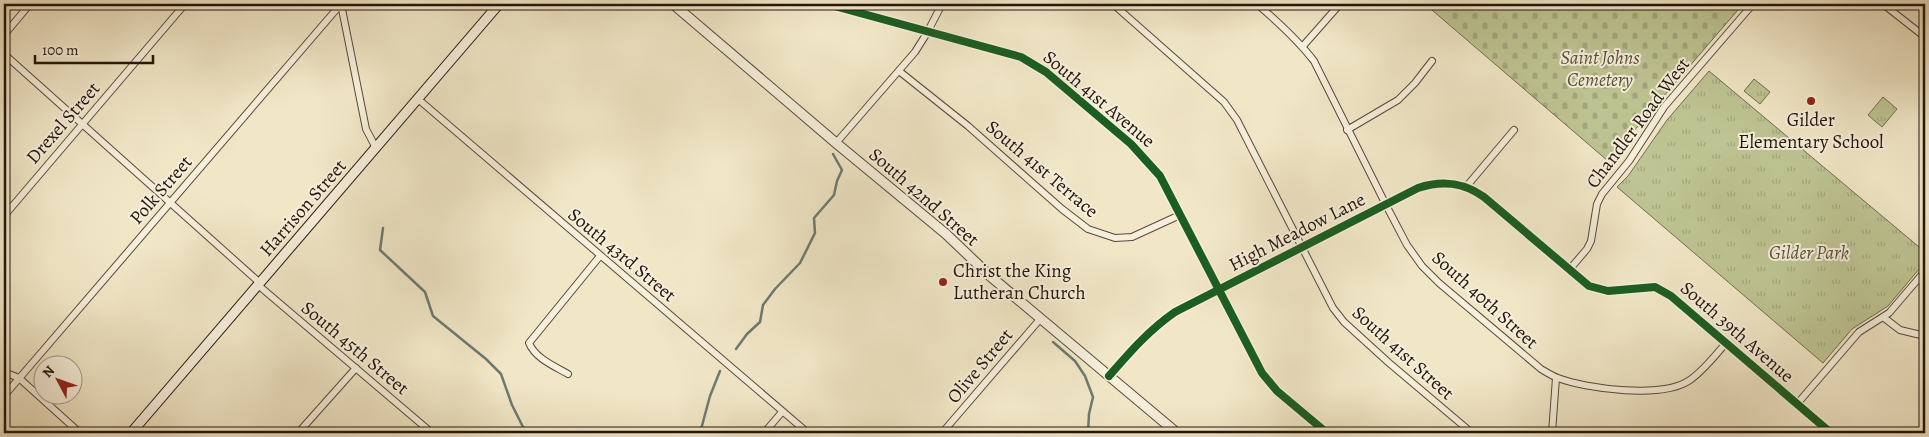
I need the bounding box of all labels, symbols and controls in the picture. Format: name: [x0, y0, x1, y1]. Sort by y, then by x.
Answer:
scale bar: [35, 32, 152, 64]
text: 100 m: [42, 40, 79, 60]
street label: South 41st Avenue: [1037, 44, 1161, 154]
park label: Saint Johns Cemetery: [1560, 45, 1640, 93]
street label: Chandler Road West: [1580, 52, 1696, 194]
street label: Drexel Street: [20, 76, 106, 170]
marker: Gilder Elementary School: [1805, 95, 1817, 107]
place label: Gilder Elementary School: [1738, 107, 1884, 155]
street label: South 41st Terrace: [980, 114, 1104, 224]
street label: South 42nd Street: [863, 142, 985, 252]
street label: Polk Street: [124, 150, 198, 230]
street label: Harrison Street: [254, 154, 352, 262]
street label: High Meadow Lane: [1224, 186, 1370, 278]
street label: South 43rd Street: [562, 202, 682, 308]
park label: Gilder Park: [1769, 240, 1849, 266]
street label: South 40th Street: [1426, 245, 1544, 355]
place label: Christ the King Lutheran Church: [953, 258, 1086, 306]
street label: South 39th Avenue: [1675, 275, 1799, 389]
marker: Christ the King Lutheran Church: [937, 276, 949, 288]
street label: South 45th Street: [296, 295, 414, 401]
street label: South 41st Street: [1346, 300, 1460, 406]
street label: Olive Street: [941, 323, 1019, 409]
north arrow: [32, 354, 82, 404]
text: N: [38, 362, 59, 382]

